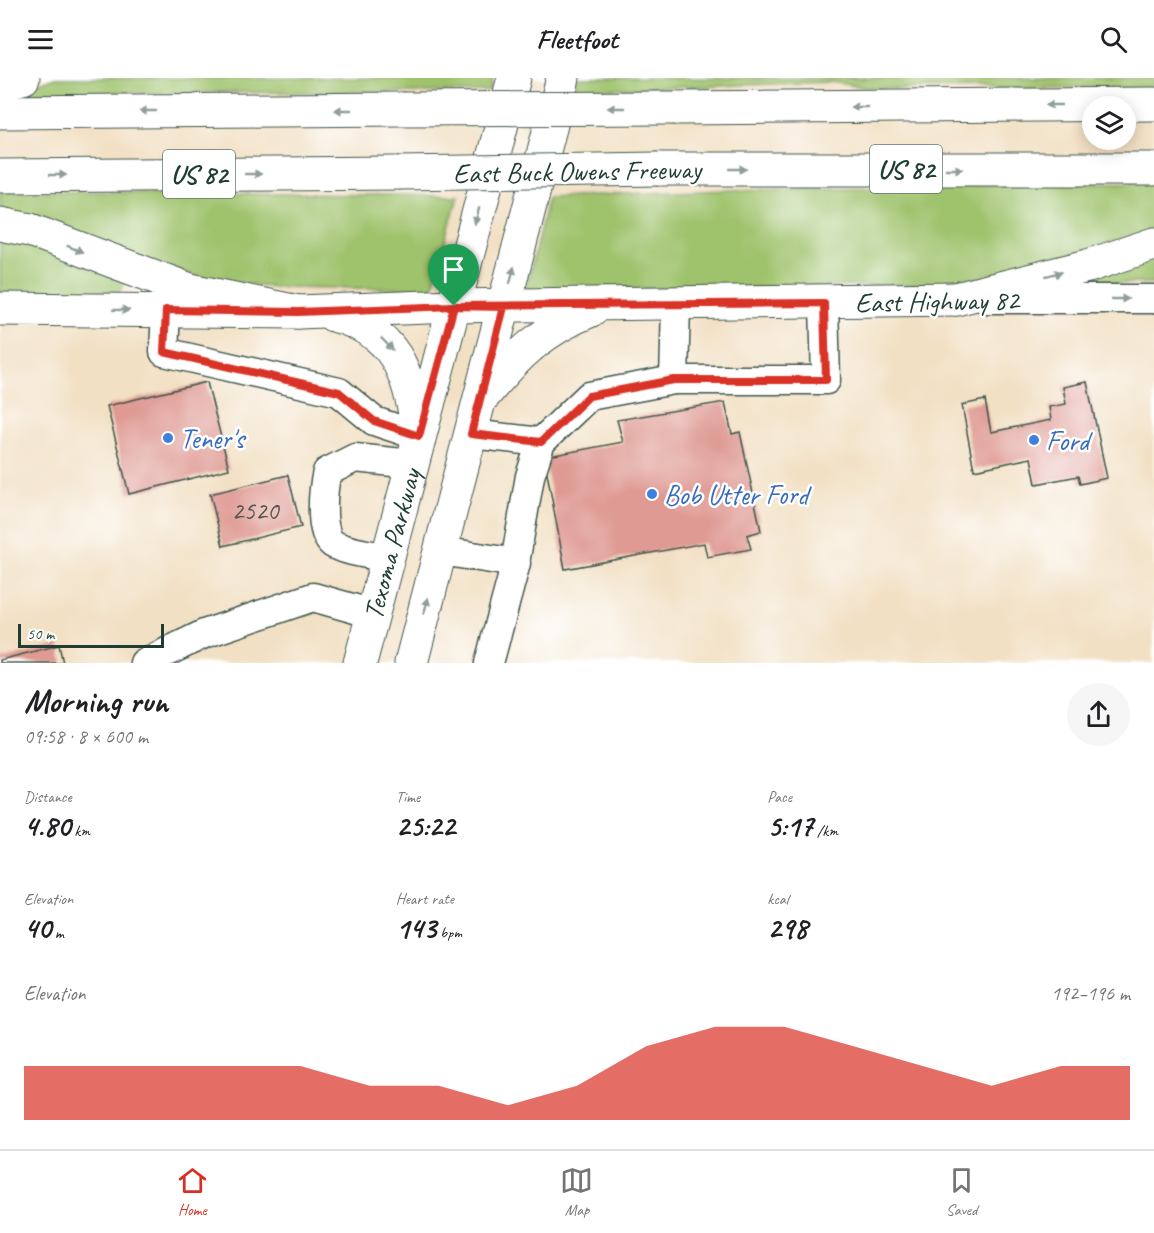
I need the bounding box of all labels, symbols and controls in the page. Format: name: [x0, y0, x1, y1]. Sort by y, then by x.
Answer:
text: Fleetfoot: [536, 22, 618, 56]
icon: menu: [24, 23, 57, 56]
icon: search: [1097, 23, 1130, 56]
map controls: [1082, 96, 1136, 150]
button: layers: [1082, 96, 1136, 150]
one-way arrow: [1044, 100, 1063, 110]
one-way arrow: [849, 102, 868, 112]
one-way arrow: [607, 103, 626, 113]
one-way arrow: [334, 105, 353, 115]
one-way arrow: [139, 106, 158, 116]
road number: US 82: [870, 145, 942, 193]
road number: US 82: [163, 150, 235, 198]
street label: East Buck Owens Freeway: [453, 151, 704, 191]
one-way arrow: [728, 164, 747, 174]
one-way arrow: [944, 164, 963, 174]
one-way arrow: [244, 169, 263, 179]
one-way arrow: [49, 170, 68, 180]
one-way arrow: [472, 207, 482, 225]
one-way arrow: [67, 244, 85, 254]
pin: [428, 244, 479, 306]
icon: arrive: [437, 253, 470, 286]
one-way arrow: [508, 266, 517, 284]
one-way arrow: [1045, 269, 1063, 279]
street label: East Highway 82: [855, 282, 1022, 320]
one-way arrow: [1110, 294, 1129, 304]
one-way arrow: [112, 305, 131, 315]
one-way arrow: [379, 337, 393, 351]
place label: Tener's: [180, 421, 246, 456]
place label: Ford: [1046, 423, 1093, 458]
marker: Tener's: [161, 431, 175, 445]
marker: Ford: [1027, 433, 1041, 447]
street label: Texoma Parkway: [355, 463, 428, 623]
place label: Bob Utter Ford: [664, 477, 812, 512]
marker: Bob Utter Ford: [645, 487, 659, 501]
house number: 2520: [232, 494, 281, 527]
one-way arrow: [422, 597, 431, 615]
scale bar: [18, 621, 164, 648]
text: 50 m: [27, 624, 54, 644]
text: Morning run: [24, 680, 168, 722]
button: share: [1067, 683, 1130, 746]
text: 09:58 · 8 × 600 m: [24, 724, 148, 749]
text: Distance: [24, 787, 72, 807]
text: Time: [396, 787, 420, 807]
text: Pace: [767, 787, 792, 807]
text: 4.80: [24, 807, 70, 845]
text: 25:22: [396, 807, 455, 845]
text: 5:17: [767, 807, 813, 845]
text: km: [70, 821, 90, 841]
text: /km: [813, 821, 838, 841]
text: Elevation: [24, 889, 73, 909]
text: Heart rate: [396, 889, 454, 909]
text: kcal: [767, 889, 788, 909]
text: 40: [24, 909, 51, 947]
text: 143: [396, 909, 436, 947]
text: 298: [767, 909, 807, 947]
text: m: [51, 923, 64, 943]
text: bpm: [436, 923, 462, 943]
text: Elevation: [24, 981, 86, 1006]
text: 192–196 m: [1051, 981, 1130, 1006]
tab: Home: [176, 1164, 209, 1220]
tab: Map: [560, 1164, 593, 1220]
tab: Saved: [945, 1164, 978, 1220]

